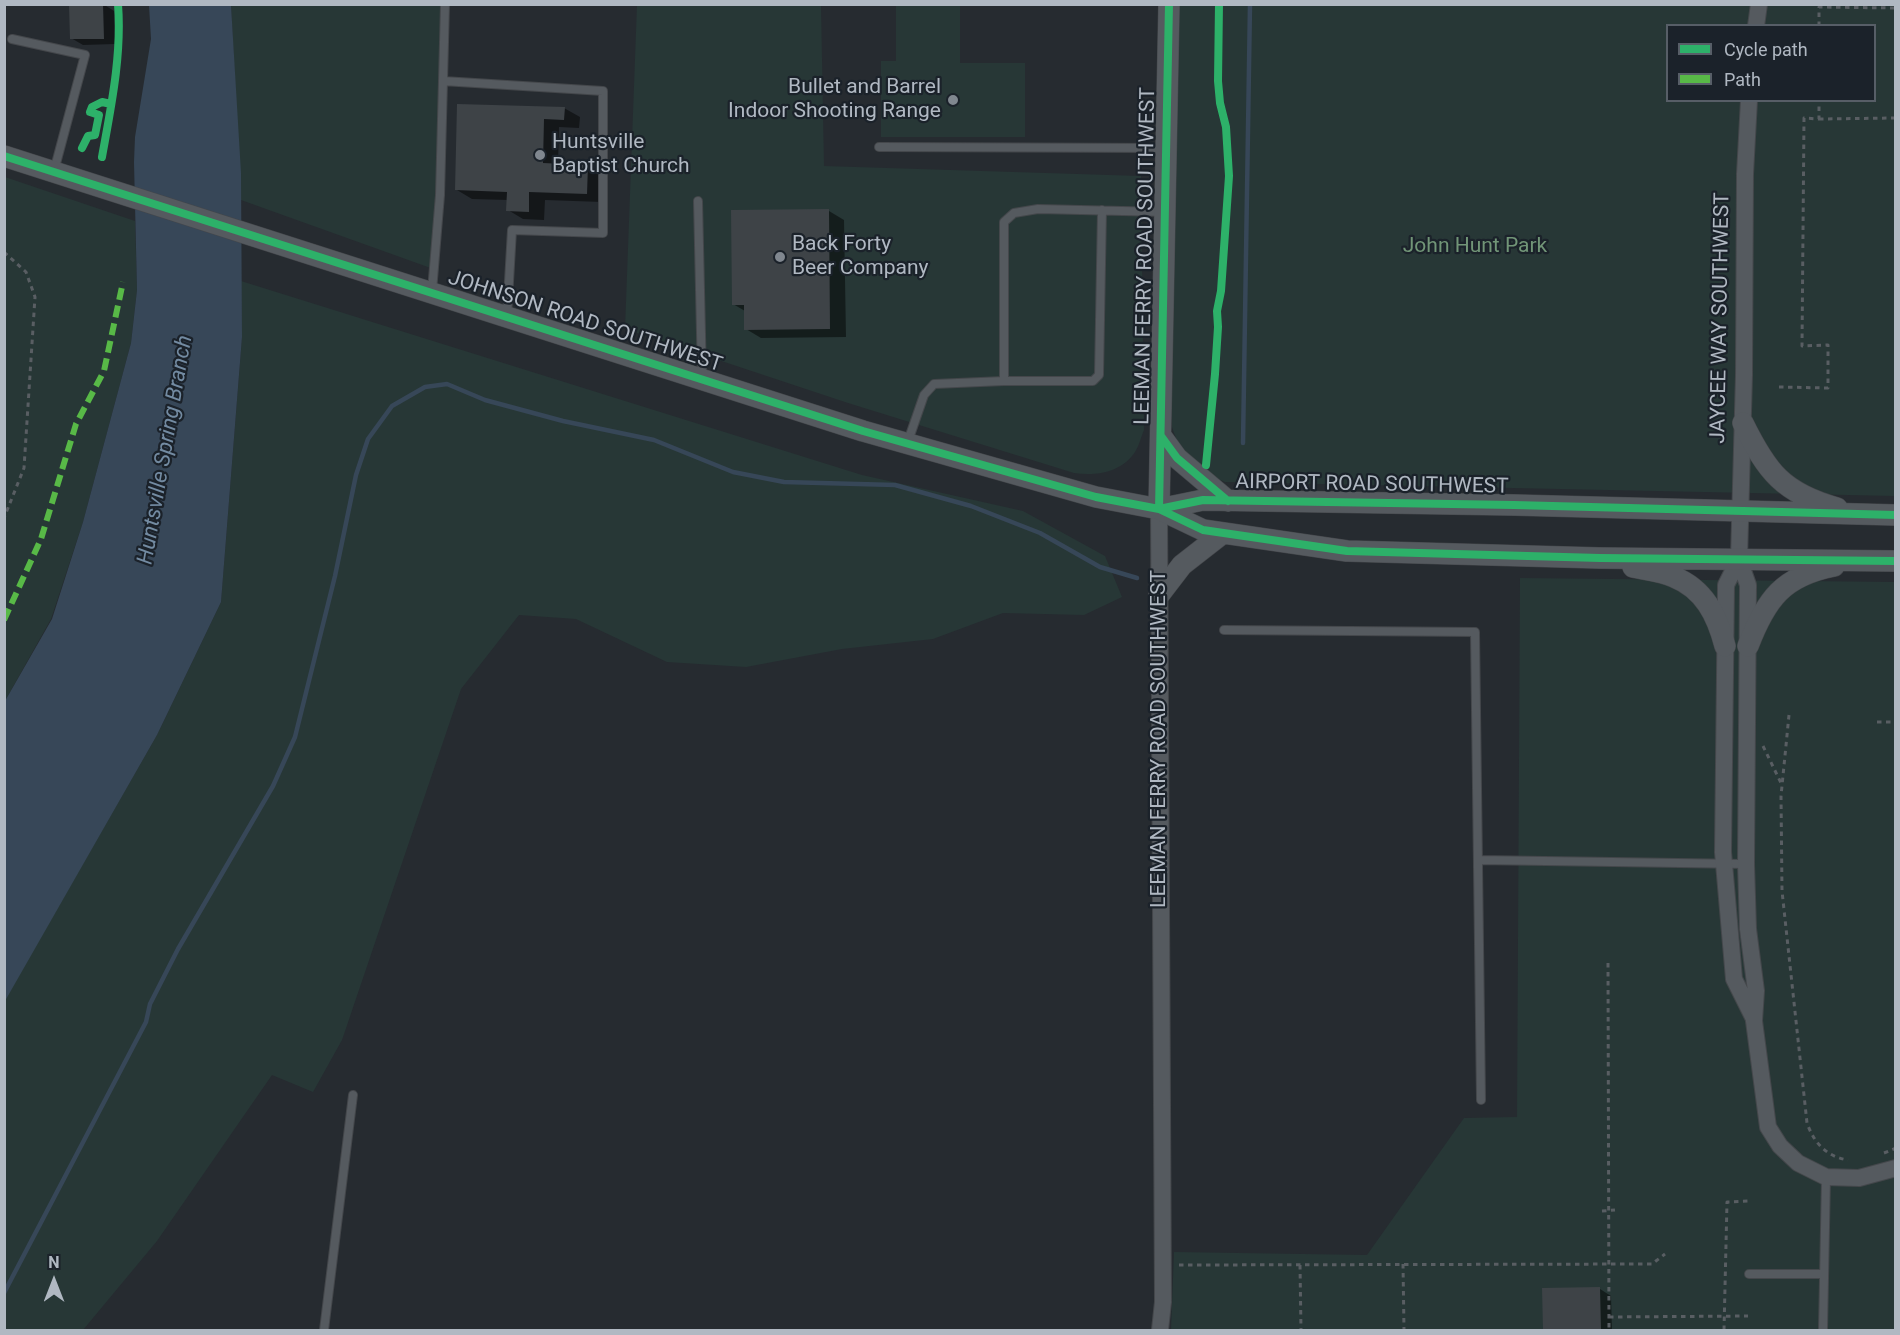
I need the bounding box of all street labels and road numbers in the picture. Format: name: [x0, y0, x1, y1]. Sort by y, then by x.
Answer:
street label: LEEMAN FERRY ROAD SOUTHWEST: [1130, 87, 1162, 425]
street label: JAYCEE WAY SOUTHWEST: [1706, 192, 1736, 444]
street label: JOHNSON ROAD SOUTHWEST: [445, 266, 725, 378]
street label: AIRPORT ROAD SOUTHWEST: [1235, 470, 1509, 500]
street label: LEEMAN FERRY ROAD SOUTHWEST: [1147, 570, 1173, 908]

